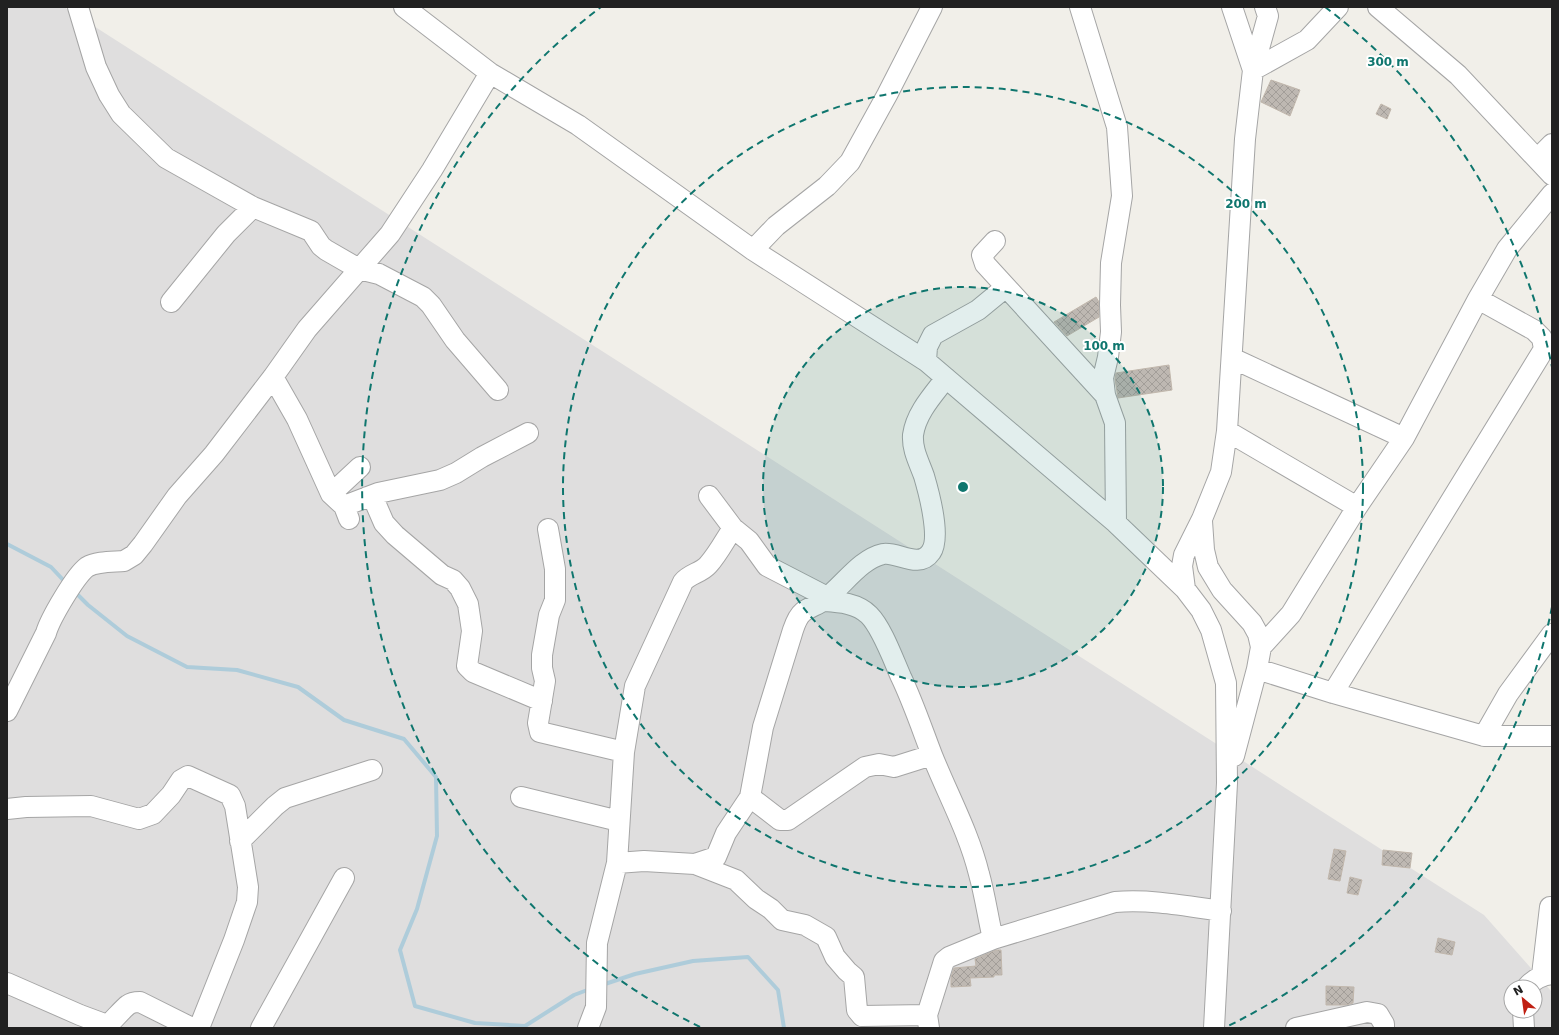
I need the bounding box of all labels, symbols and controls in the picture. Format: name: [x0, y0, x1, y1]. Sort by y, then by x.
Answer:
text: 300 m: [1367, 55, 1409, 69]
text: 200 m: [1225, 197, 1267, 211]
text: 100 m: [1083, 339, 1125, 353]
centre of rings: [956, 480, 970, 494]
north arrow: [1503, 979, 1543, 1019]
text: N: [1511, 983, 1526, 999]

